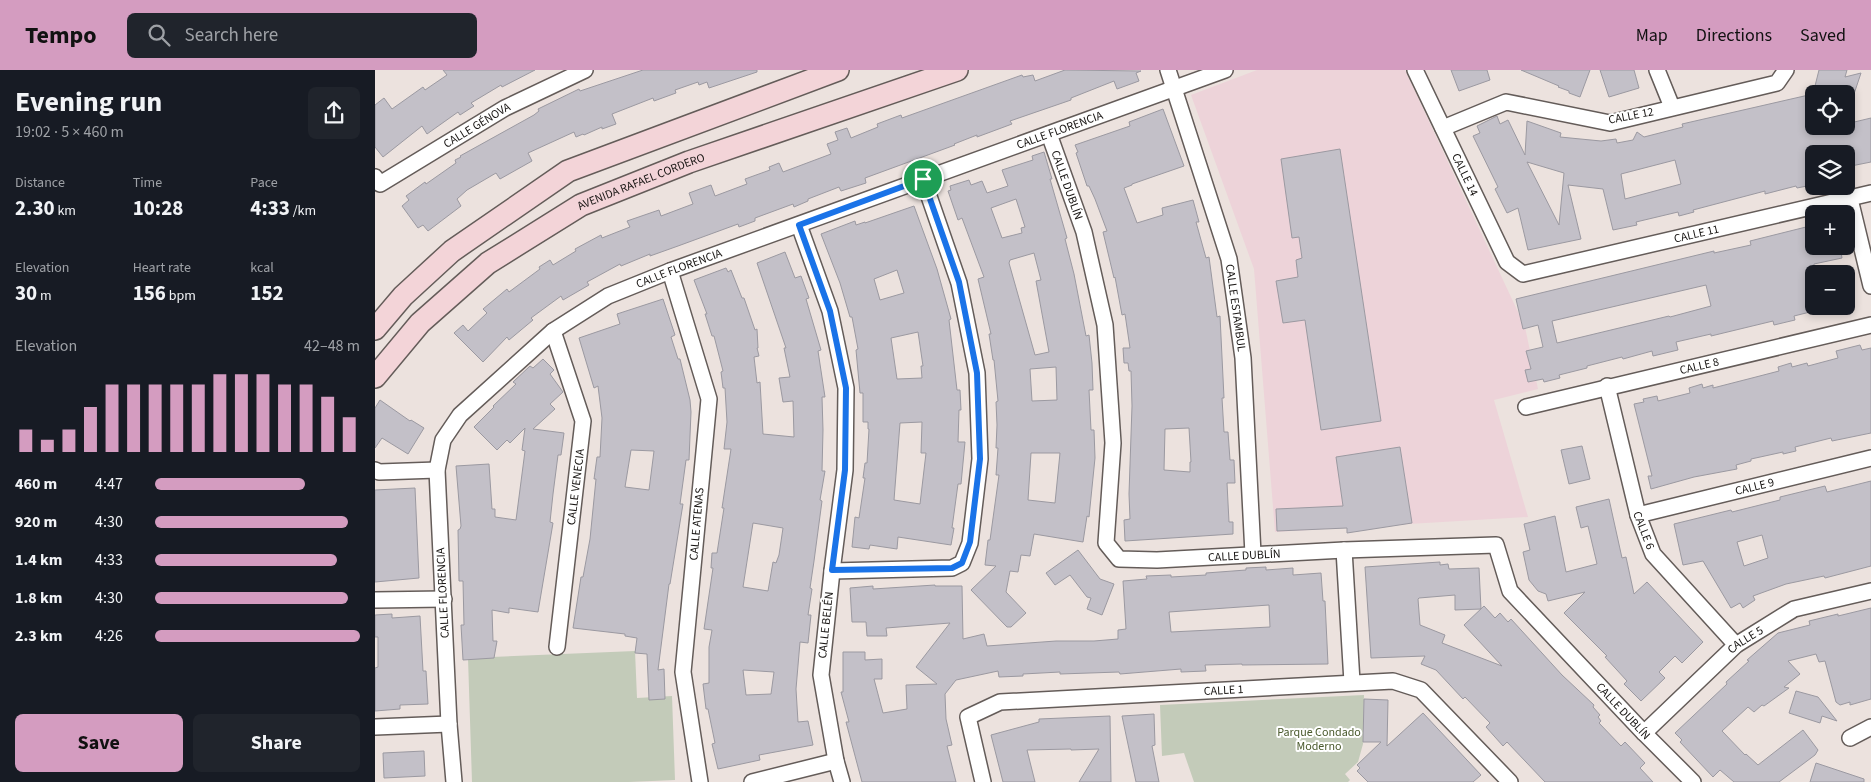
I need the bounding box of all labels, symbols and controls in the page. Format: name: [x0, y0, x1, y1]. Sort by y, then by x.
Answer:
search box: [127, 13, 477, 58]
text: Tempo: [25, 18, 97, 53]
icon: search: [145, 21, 173, 49]
text: Search here: [185, 22, 278, 49]
text: Map: [1636, 23, 1668, 48]
text: Directions: [1696, 23, 1772, 48]
text: Saved: [1800, 23, 1846, 48]
text: Evening run: [15, 82, 162, 122]
map controls: [1805, 85, 1855, 315]
button: locate: [1805, 85, 1855, 135]
button: share: [308, 87, 360, 139]
street label: CALLE GÉNOVA: [440, 98, 514, 152]
street label: CALLE 12: [1607, 103, 1655, 129]
street label: CALLE FLORENCIA: [1014, 106, 1106, 153]
text: 19:02 · 5 × 460 m: [15, 121, 124, 143]
button: layers: [1805, 145, 1855, 195]
street label: CALLE DUBLÍN: [1047, 148, 1087, 222]
street label: AVENIDA RAFAEL CORDERO: [574, 149, 707, 214]
street label: CALLE 14: [1448, 150, 1483, 199]
pin: [902, 158, 944, 200]
icon: arrive: [909, 165, 937, 193]
text: Distance: [15, 173, 65, 193]
text: Time: [133, 173, 162, 193]
text: Pace: [250, 173, 278, 193]
text: 2.30: [15, 193, 55, 223]
text: 10:28: [133, 193, 183, 223]
text: 4:33: [250, 193, 290, 223]
text: km: [55, 201, 76, 221]
text: /km: [290, 201, 316, 221]
button: +: [1805, 205, 1855, 255]
street label: CALLE 11: [1672, 220, 1721, 247]
street label: CALLE FLORENCIA: [633, 244, 725, 292]
text: Elevation: [15, 258, 70, 278]
text: Heart rate: [133, 258, 191, 278]
text: kcal: [250, 258, 274, 278]
street label: CALLE ESTAMBUL: [1221, 263, 1251, 353]
button: −: [1805, 265, 1855, 315]
text: 30: [15, 278, 37, 308]
text: 156: [133, 278, 166, 308]
text: 152: [250, 278, 284, 308]
text: m: [37, 286, 52, 306]
text: bpm: [166, 286, 196, 306]
text: Elevation: [15, 335, 77, 357]
text: 42–48 m: [304, 335, 360, 357]
street label: CALLE 8: [1678, 353, 1721, 379]
street label: CALLE VENECIA: [563, 447, 589, 526]
text: 460 m: [15, 473, 57, 495]
text: 4:47: [95, 473, 123, 495]
street label: CALLE 9: [1733, 473, 1776, 499]
street label: CALLE ATENAS: [685, 487, 709, 561]
street label: CALLE 6: [1629, 510, 1659, 552]
text: 920 m: [15, 511, 57, 533]
text: 4:30: [95, 511, 123, 533]
street label: CALLE DUBLÍN: [1208, 545, 1281, 566]
street label: CALLE FLORENCIA: [432, 547, 454, 639]
text: 1.4 km: [15, 549, 62, 571]
text: 4:33: [95, 549, 123, 571]
text: 1.8 km: [15, 587, 62, 609]
text: 4:30: [95, 587, 123, 609]
street label: CALLE BELÉN: [814, 591, 838, 659]
street label: CALLE 5: [1723, 622, 1766, 658]
text: 2.3 km: [15, 625, 62, 647]
text: 4:26: [95, 625, 123, 647]
street label: CALLE DUBLÍN: [1592, 679, 1654, 743]
street label: CALLE 1: [1203, 680, 1244, 700]
button: Save: [15, 714, 183, 772]
button: Share: [193, 714, 360, 772]
park label: Parque Condado Moderno: [1277, 724, 1361, 755]

